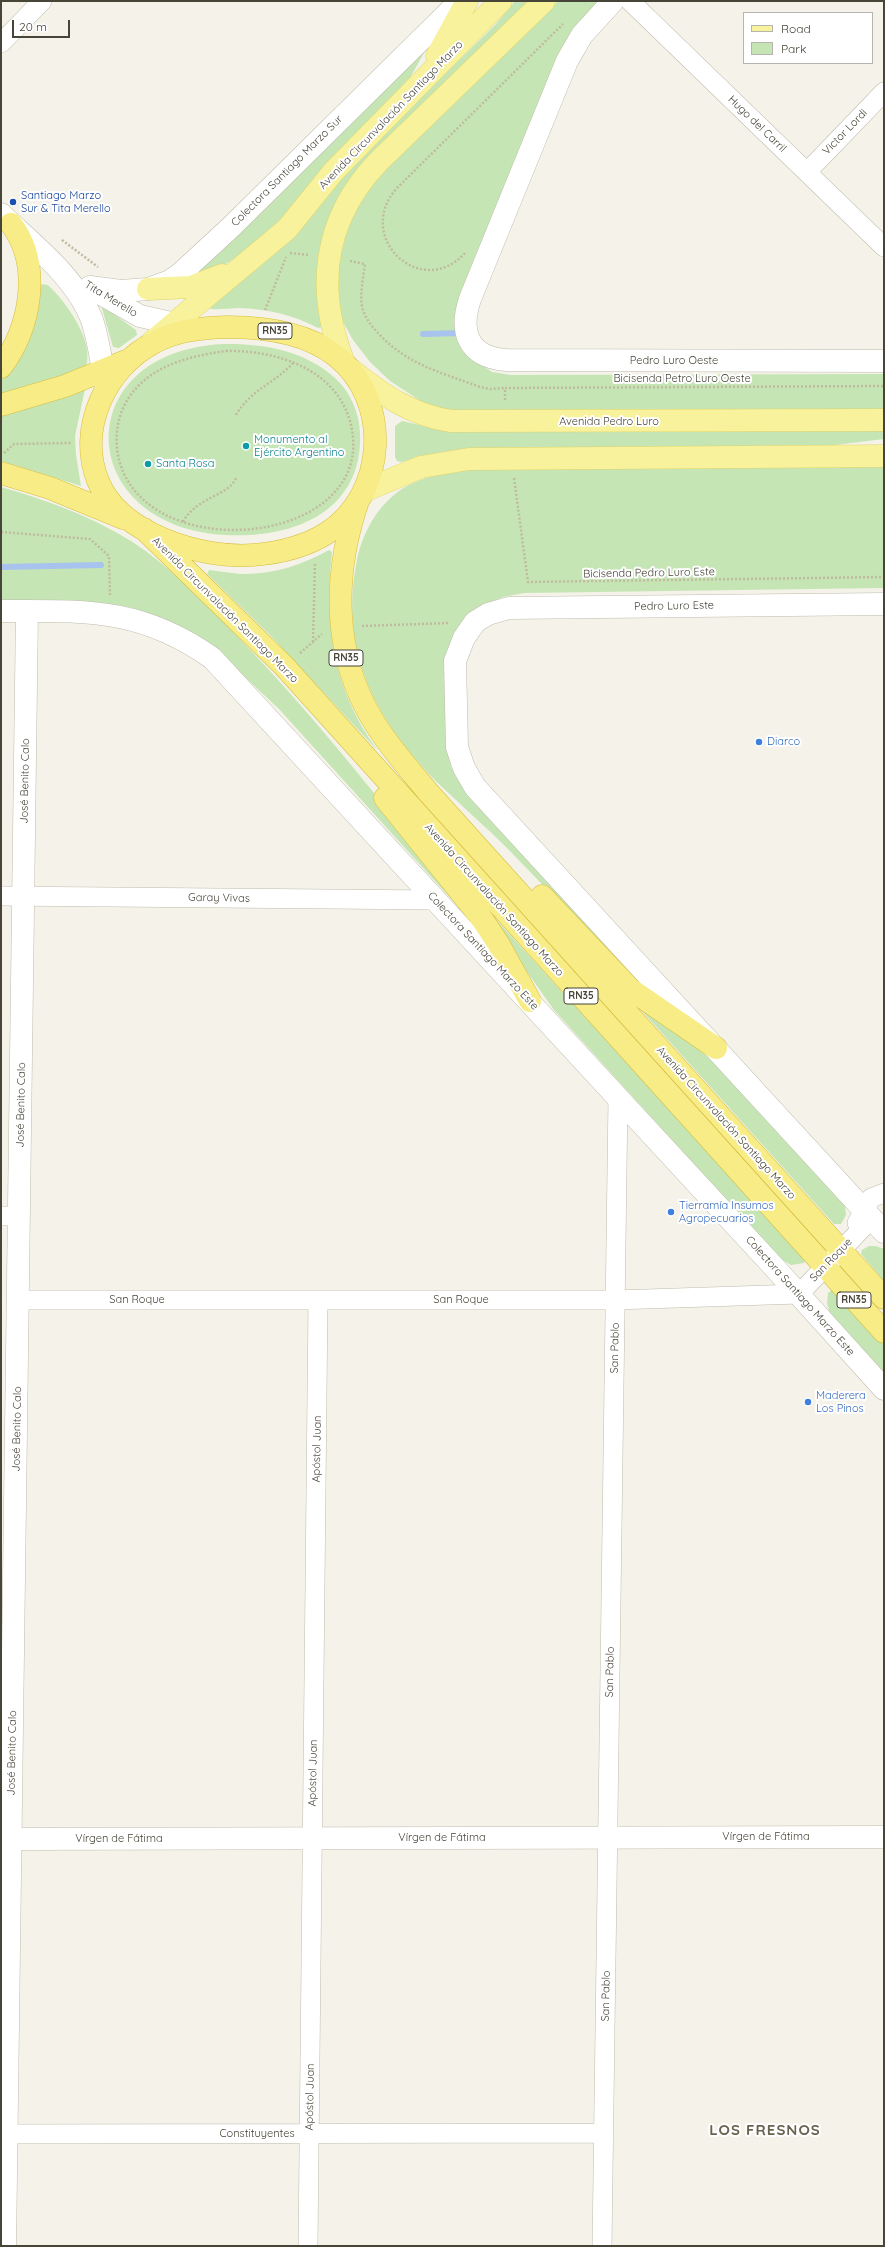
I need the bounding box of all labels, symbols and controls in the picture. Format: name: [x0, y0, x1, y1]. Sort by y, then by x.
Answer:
scale bar: [14, 12, 72, 38]
legend: [743, 12, 873, 64]
text: 20 m: [19, 19, 47, 34]
text: Road: [781, 21, 811, 36]
street label: Avenida Circunvalación Santiago Marzo: [316, 38, 466, 192]
text: Park: [781, 41, 806, 56]
street label: Hugo del Carril: [725, 93, 789, 155]
street label: Victor Lordi: [820, 106, 870, 158]
street label: Colectora Santiago Marzo Sur: [229, 113, 345, 229]
place label: Santiago Marzo Sur & Tita Merello: [21, 189, 111, 215]
marker: Santiago Marzo Sur & Tita Merello: [8, 197, 18, 207]
street label: Tita Merello: [82, 278, 140, 320]
road number: RN35: [258, 323, 292, 339]
street label: Pedro Luro Oeste: [630, 354, 718, 368]
street label: Bicisenda Petro Luro Oeste: [613, 372, 751, 386]
street label: Avenida Pedro Luro: [559, 415, 659, 429]
place label: Monumento al Ejército Argentino: [254, 433, 344, 459]
marker: Monumento al Ejército Argentino: [241, 441, 251, 451]
place label: Santa Rosa: [156, 457, 214, 471]
marker: Santa Rosa: [143, 459, 153, 469]
street label: Avenida Circunvalación Santiago Marzo: [149, 534, 301, 686]
street label: Bicisenda Pedro Luro Este: [583, 565, 715, 581]
street label: Pedro Luro Este: [634, 599, 714, 613]
road number: RN35: [329, 650, 363, 666]
place label: Diarco: [767, 735, 800, 749]
marker: Diarco: [754, 737, 764, 747]
street label: José Benito Calo: [18, 738, 32, 824]
street label: Avenida Circunvalación Santiago Marzo: [422, 821, 566, 979]
street label: Colectora Santiago Marzo Este: [425, 889, 541, 1013]
street label: Garay Vivas: [188, 891, 250, 905]
road number: RN35: [564, 988, 598, 1004]
street label: Avenida Circunvalación Santiago Marzo: [654, 1044, 798, 1202]
street label: José Benito Calo: [14, 1062, 28, 1148]
place label: Tierramía Insumos Agropecuarios: [679, 1199, 774, 1225]
marker: Tierramía Insumos Agropecuarios: [666, 1207, 676, 1217]
street label: Colectora Santiago Marzo Este: [743, 1233, 857, 1359]
street label: San Roque: [807, 1236, 855, 1284]
road number: RN35: [837, 1292, 871, 1308]
street label: San Roque: [109, 1293, 165, 1307]
street label: San Roque: [433, 1293, 489, 1307]
street label: San Pablo: [608, 1322, 622, 1374]
street label: José Benito Calo: [10, 1386, 24, 1472]
place label: Maderera Los Pinos: [816, 1389, 866, 1415]
marker: Maderera Los Pinos: [803, 1397, 813, 1407]
street label: Apóstol Juan: [310, 1415, 324, 1483]
street label: San Pablo: [603, 1646, 617, 1698]
street label: José Benito Calo: [5, 1710, 19, 1796]
street label: Apóstol Juan: [306, 1739, 320, 1807]
street label: Vírgen de Fátima: [722, 1830, 810, 1844]
street label: Vírgen de Fátima: [398, 1831, 486, 1845]
street label: Vírgen de Fátima: [75, 1832, 163, 1846]
street label: San Pablo: [599, 1970, 613, 2022]
street label: Apóstol Juan: [303, 2063, 317, 2131]
district label: LOS FRESNOS: [709, 2121, 821, 2139]
street label: Constituyentes: [219, 2127, 295, 2141]

